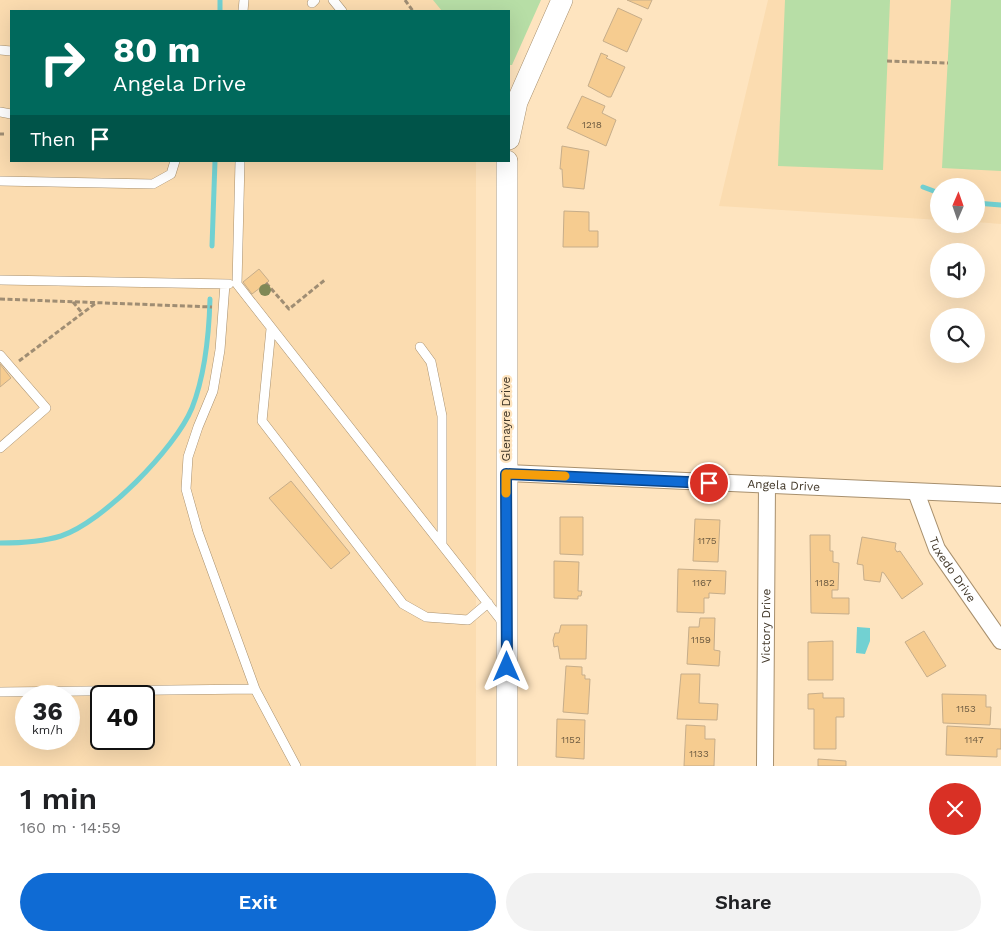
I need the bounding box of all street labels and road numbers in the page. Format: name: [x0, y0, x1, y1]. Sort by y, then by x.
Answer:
street label: Glenayre Drive: [499, 376, 513, 461]
street label: Angela Drive: [747, 477, 821, 494]
street label: Tuxedo Drive: [926, 535, 979, 605]
street label: Victory Drive: [759, 589, 773, 663]

